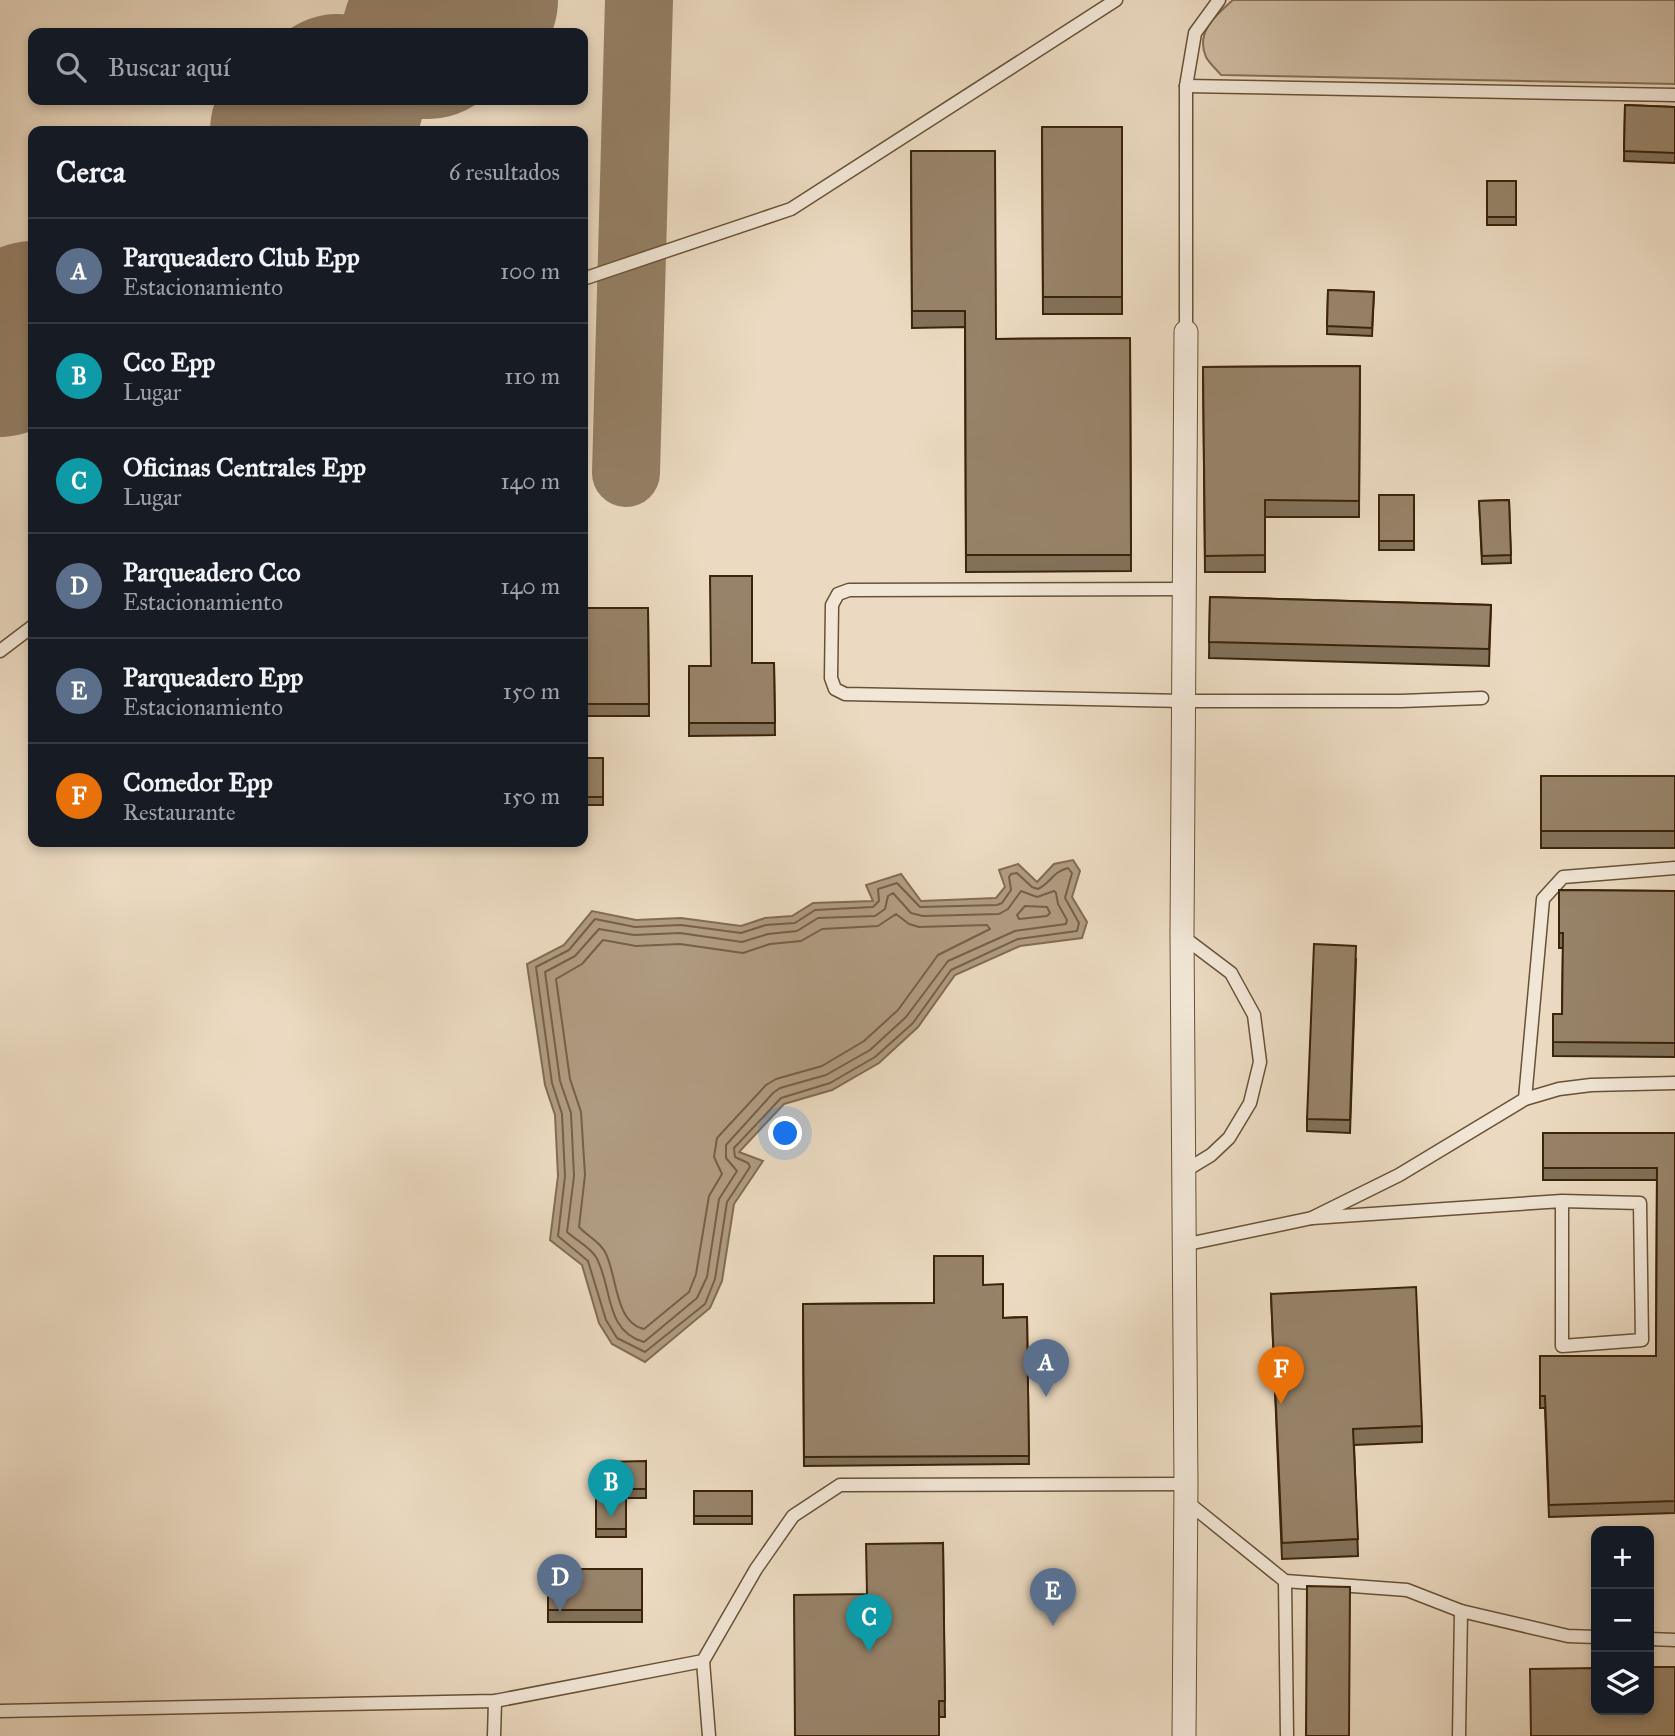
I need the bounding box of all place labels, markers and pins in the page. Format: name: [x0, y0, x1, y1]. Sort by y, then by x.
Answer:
pin: A: [1023, 1339, 1069, 1397]
pin: F: [1258, 1346, 1304, 1404]
pin: B: [588, 1459, 634, 1517]
pin: D: [537, 1554, 583, 1612]
pin: E: [1030, 1568, 1076, 1626]
pin: C: [846, 1594, 892, 1652]

